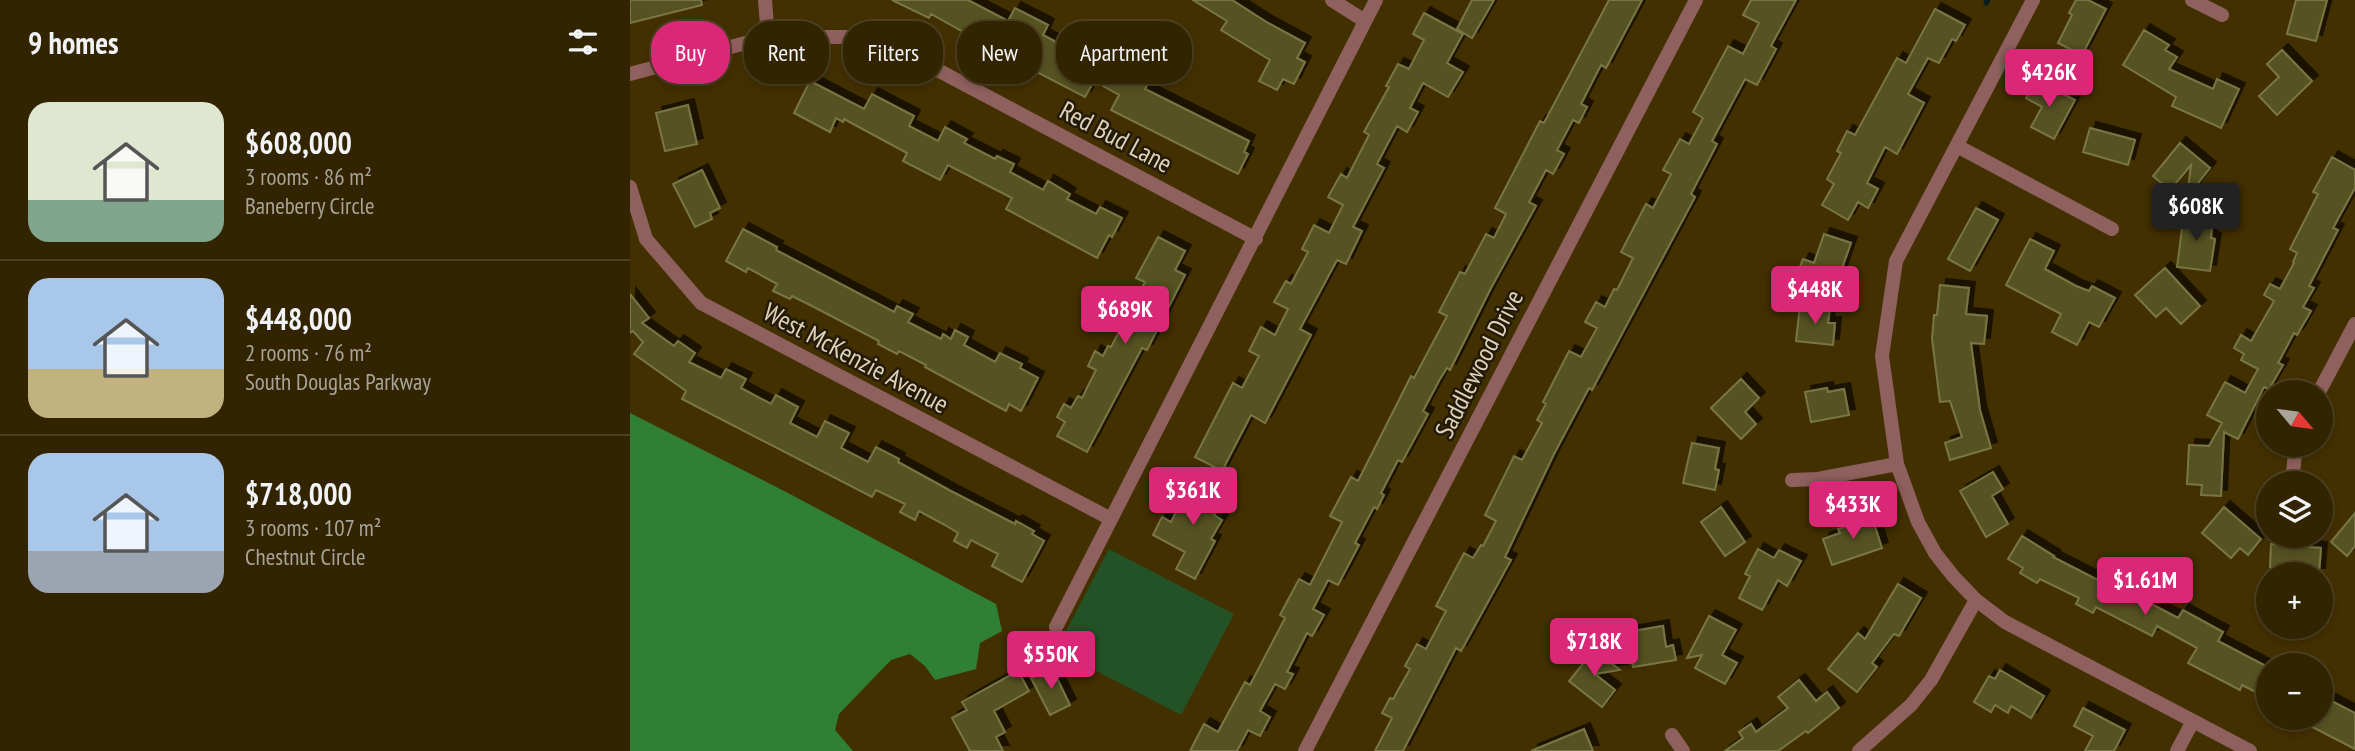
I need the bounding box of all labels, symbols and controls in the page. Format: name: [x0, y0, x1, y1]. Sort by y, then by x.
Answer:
chip: Buy: [651, 21, 730, 84]
chip: Rent: [744, 21, 829, 84]
chip: Filters: [843, 21, 943, 84]
chip: New: [957, 21, 1042, 84]
chip: Apartment: [1056, 21, 1192, 84]
text: 9 homes: [28, 23, 119, 62]
icon: filters: [564, 23, 602, 61]
pin: $426K: [2000, 50, 2098, 109]
text: $426K: [2021, 57, 2077, 86]
street label: Red Bud Lane: [1055, 93, 1178, 180]
text: $608,000: [245, 123, 352, 162]
icon: home: [84, 130, 168, 214]
text: 3 rooms · 86 m²: [245, 162, 372, 191]
pin: $608K: [2147, 184, 2245, 243]
text: Baneberry Circle: [245, 191, 374, 220]
text: $608K: [2168, 191, 2224, 220]
pin: $448K: [1766, 266, 1864, 326]
text: $448K: [1787, 274, 1843, 303]
street label: Saddlewood Drive: [1427, 284, 1530, 444]
pin: $689K: [1076, 286, 1174, 346]
text: $689K: [1097, 294, 1153, 323]
street label: West McKenzie Avenue: [758, 295, 954, 420]
text: $448,000: [245, 299, 352, 338]
icon: home: [84, 306, 168, 390]
text: 2 rooms · 76 m²: [245, 338, 372, 367]
text: South Douglas Parkway: [245, 367, 431, 396]
north arrow: [2256, 380, 2333, 457]
map controls: [2256, 380, 2333, 730]
pin: $361K: [1144, 468, 1242, 527]
button: layers: [2256, 471, 2333, 548]
text: $718,000: [245, 474, 352, 513]
text: $361K: [1165, 475, 1221, 504]
icon: home: [84, 481, 168, 565]
pin: $433K: [1804, 482, 1902, 541]
text: $433K: [1825, 489, 1881, 518]
text: 3 rooms · 107 m²: [245, 513, 381, 542]
text: Chestnut Circle: [245, 542, 365, 571]
pin: $1.61M: [2088, 558, 2202, 617]
button: +: [2256, 562, 2333, 639]
text: $1.61M: [2113, 565, 2177, 594]
pin: $718K: [1545, 618, 1643, 678]
text: $718K: [1566, 626, 1622, 655]
pin: $550K: [1002, 632, 1100, 691]
text: $550K: [1023, 639, 1079, 668]
button: −: [2256, 653, 2333, 730]

